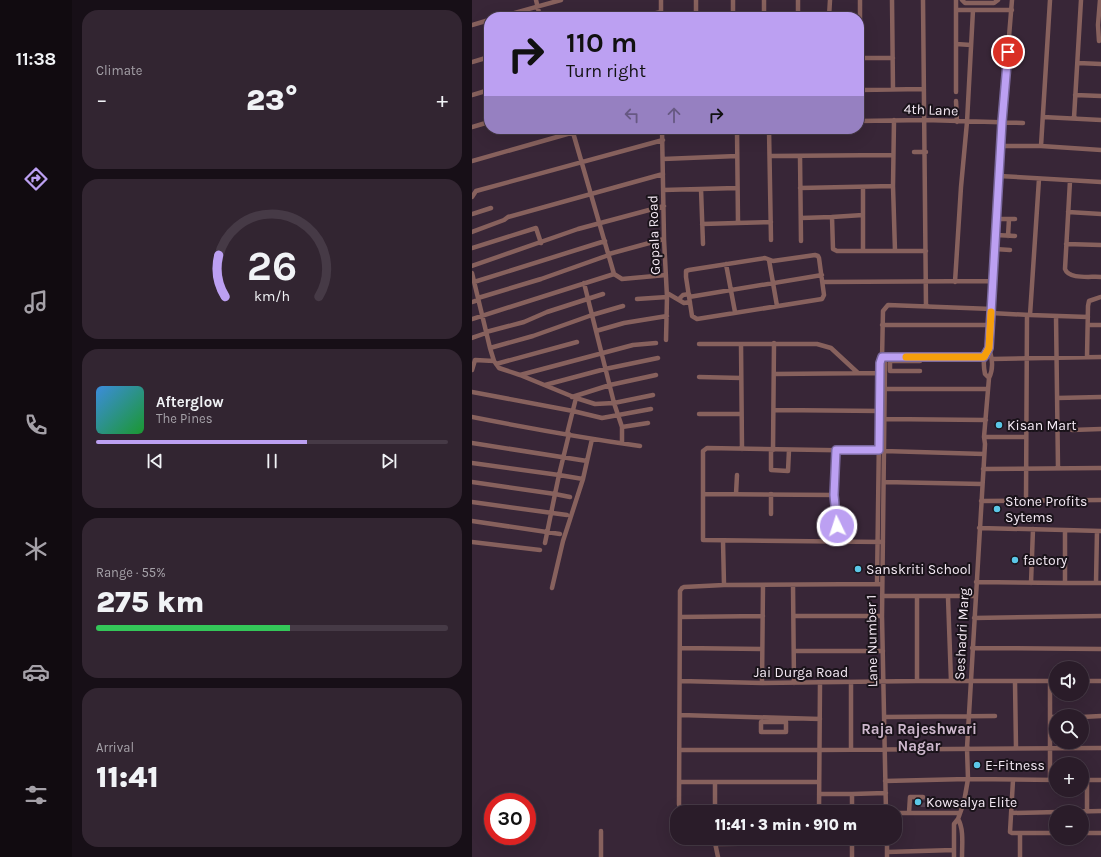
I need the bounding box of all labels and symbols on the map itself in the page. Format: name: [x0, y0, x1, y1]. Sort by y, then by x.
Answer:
pin: [991, 35, 1025, 69]
street label: 4th Lane: [903, 101, 959, 119]
street label: Gopala Road: [644, 195, 664, 275]
place label: Kisan Mart: [1007, 417, 1076, 434]
marker: Kisan Mart: [994, 420, 1004, 430]
place label: Stone Profits Sytems: [1005, 493, 1087, 526]
marker: Stone Profits Sytems: [992, 504, 1002, 514]
position arrow: [816, 505, 858, 547]
place label: factory: [1023, 552, 1068, 569]
marker: factory: [1010, 555, 1020, 565]
place label: Sanskriti School: [866, 561, 971, 578]
marker: Sanskriti School: [853, 564, 863, 574]
street label: Seshadri Marg: [951, 587, 973, 681]
street label: Lane Number 1: [863, 594, 881, 688]
street label: Jai Durga Road: [754, 664, 848, 681]
district label: Raja Rajeshwari Nagar: [861, 720, 977, 755]
place label: E-Fitness: [985, 757, 1045, 774]
marker: E-Fitness: [972, 760, 982, 770]
speed limit sign: 30: [484, 793, 536, 845]
place label: Kowsalya Elite: [926, 794, 1017, 811]
marker: Kowsalya Elite: [913, 797, 923, 807]

